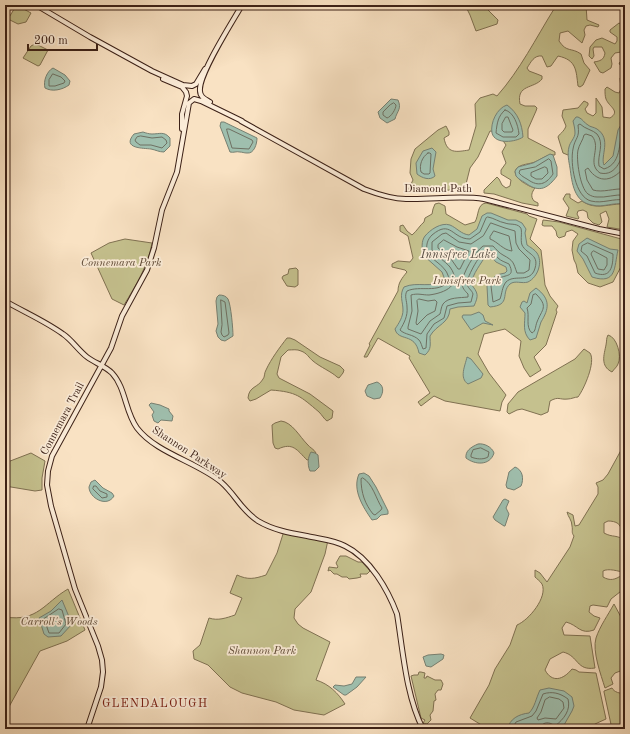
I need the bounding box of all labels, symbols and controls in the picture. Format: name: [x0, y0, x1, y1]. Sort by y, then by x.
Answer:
scale bar: [28, 26, 97, 52]
text: 200 m: [34, 35, 68, 47]
street label: Diamond Path: [404, 184, 472, 195]
water label: Innisfree Lake: [419, 249, 496, 261]
park label: Connemara Park: [81, 258, 162, 269]
park label: Innisfree Park: [432, 276, 502, 287]
street label: Connemara Trail: [39, 381, 87, 457]
street label: Shannon Parkway: [150, 425, 228, 481]
park label: Carroll's Woods: [21, 617, 98, 628]
park label: Shannon Park: [228, 646, 297, 657]
district label: GLENDALOUGH: [102, 698, 208, 710]

